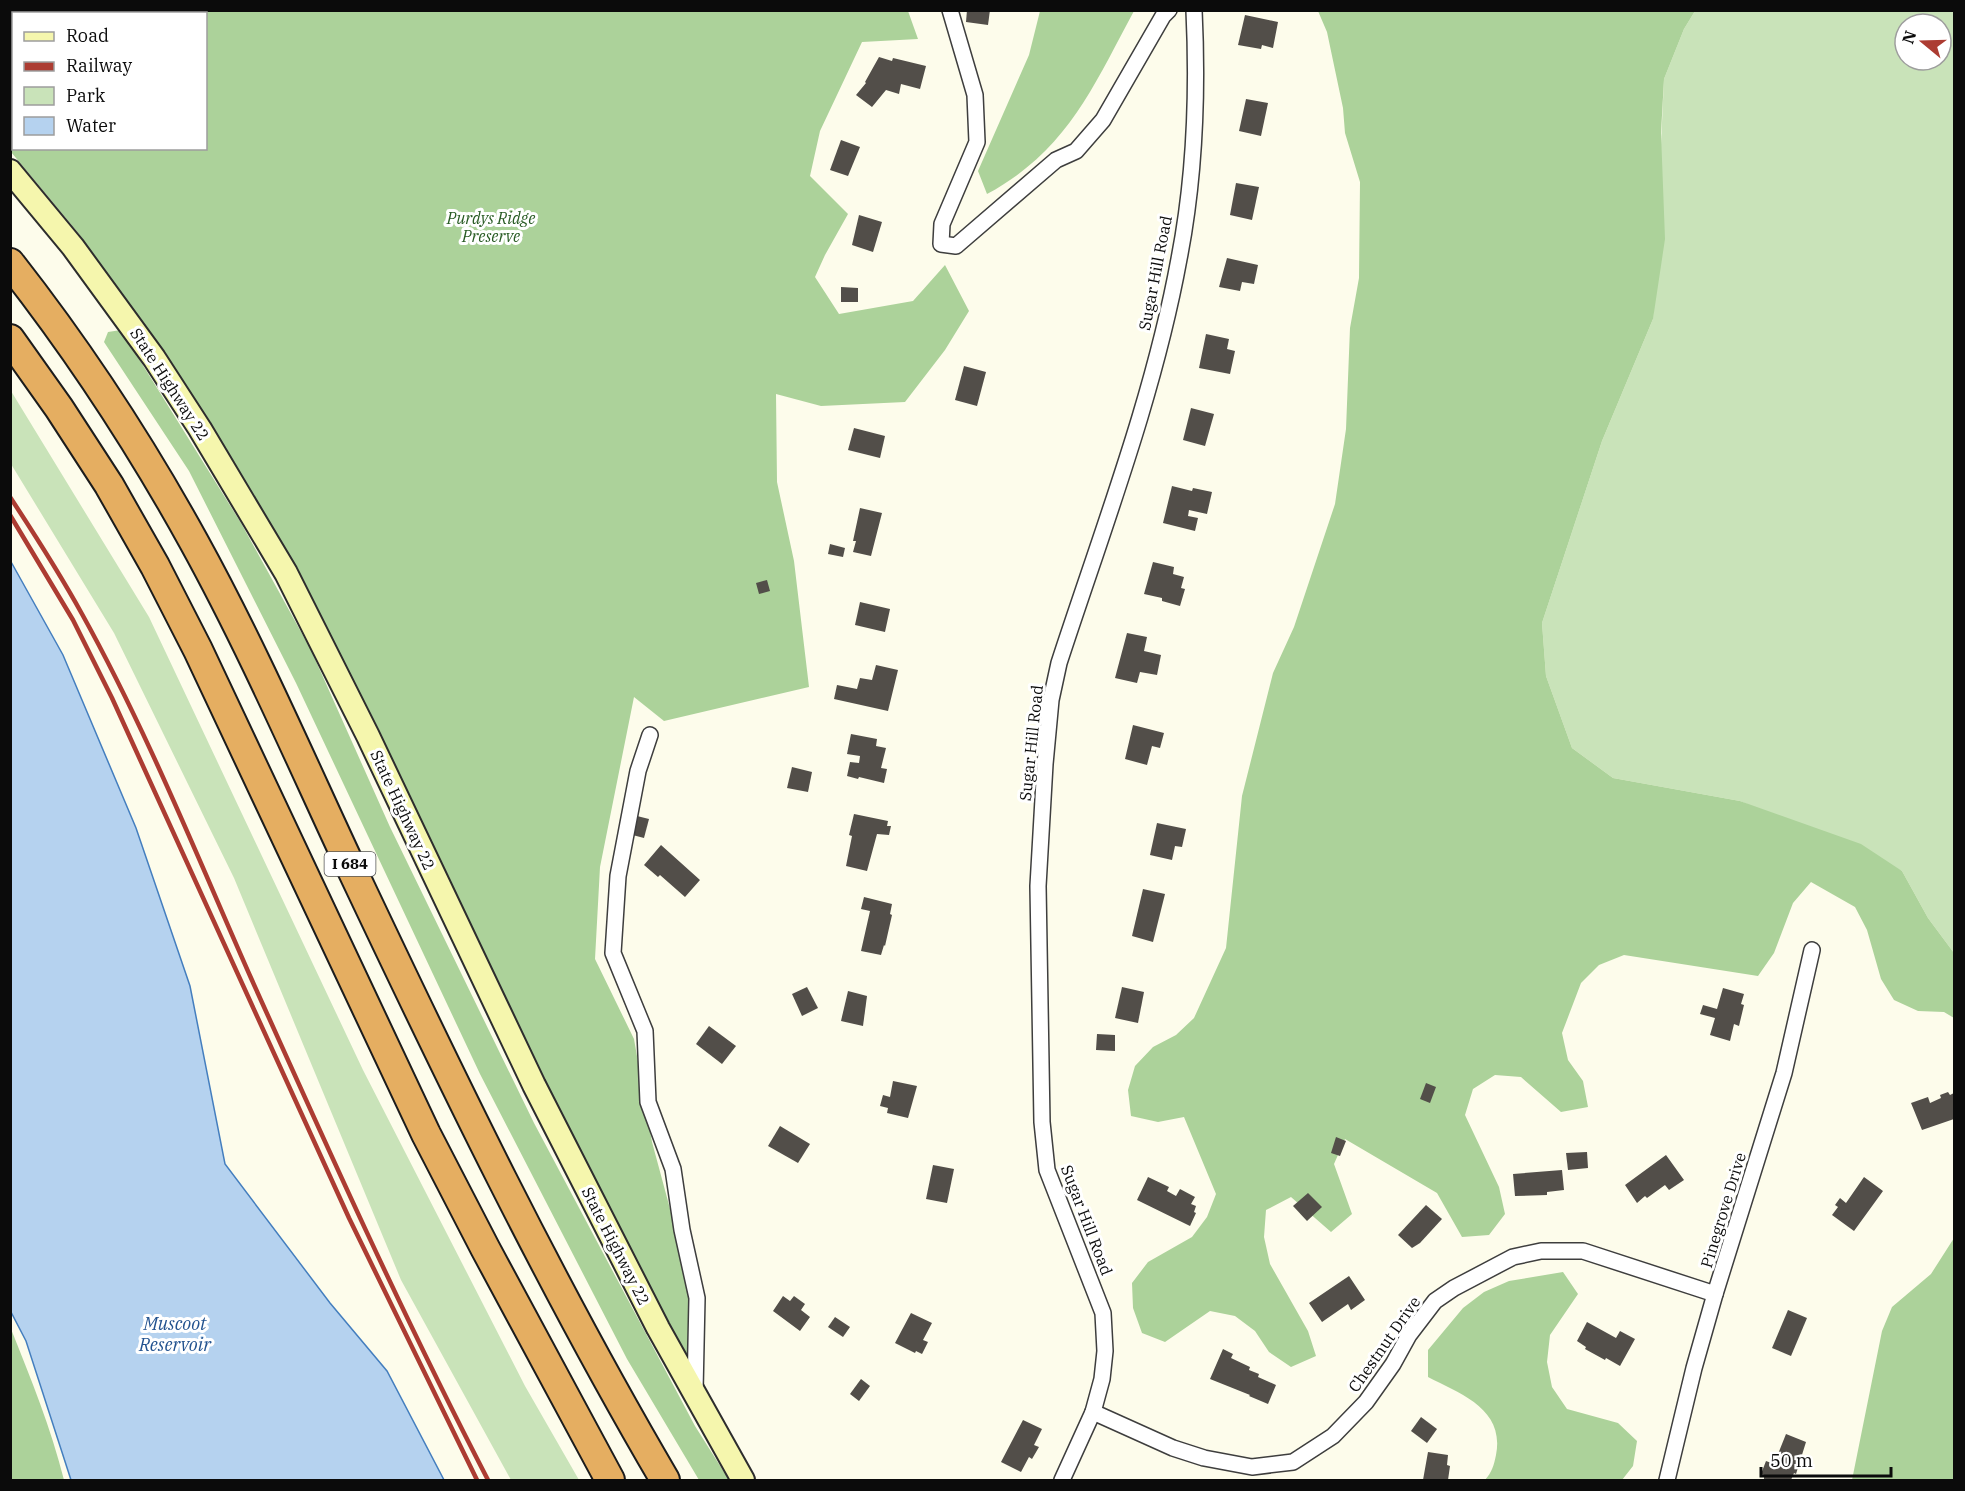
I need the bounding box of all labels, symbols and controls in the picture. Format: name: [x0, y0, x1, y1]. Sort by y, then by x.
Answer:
legend: [12, 12, 207, 150]
north arrow: [1893, 12, 1953, 72]
text: Road: [66, 24, 109, 47]
text: N: [1897, 28, 1920, 46]
text: Railway: [66, 54, 132, 77]
text: Park: [66, 84, 106, 107]
text: Water: [66, 114, 116, 137]
park label: Purdys Ridge Preserve: [446, 208, 535, 246]
street label: Sugar Hill Road: [1134, 214, 1176, 332]
street label: State Highway 22: [126, 324, 214, 444]
street label: Sugar Hill Road: [1015, 684, 1047, 802]
street label: State Highway 22: [366, 747, 440, 873]
road number: I 684: [324, 852, 376, 876]
street label: Pinegrove Drive: [1696, 1150, 1750, 1270]
street label: Sugar Hill Road: [1057, 1162, 1117, 1278]
street label: State Highway 22: [578, 1184, 654, 1308]
street label: Chestnut Drive: [1344, 1292, 1424, 1396]
water label: Muscoot Reservoir: [138, 1312, 212, 1356]
scale bar: [1761, 1440, 1892, 1478]
text: 50 m: [1770, 1449, 1813, 1472]

